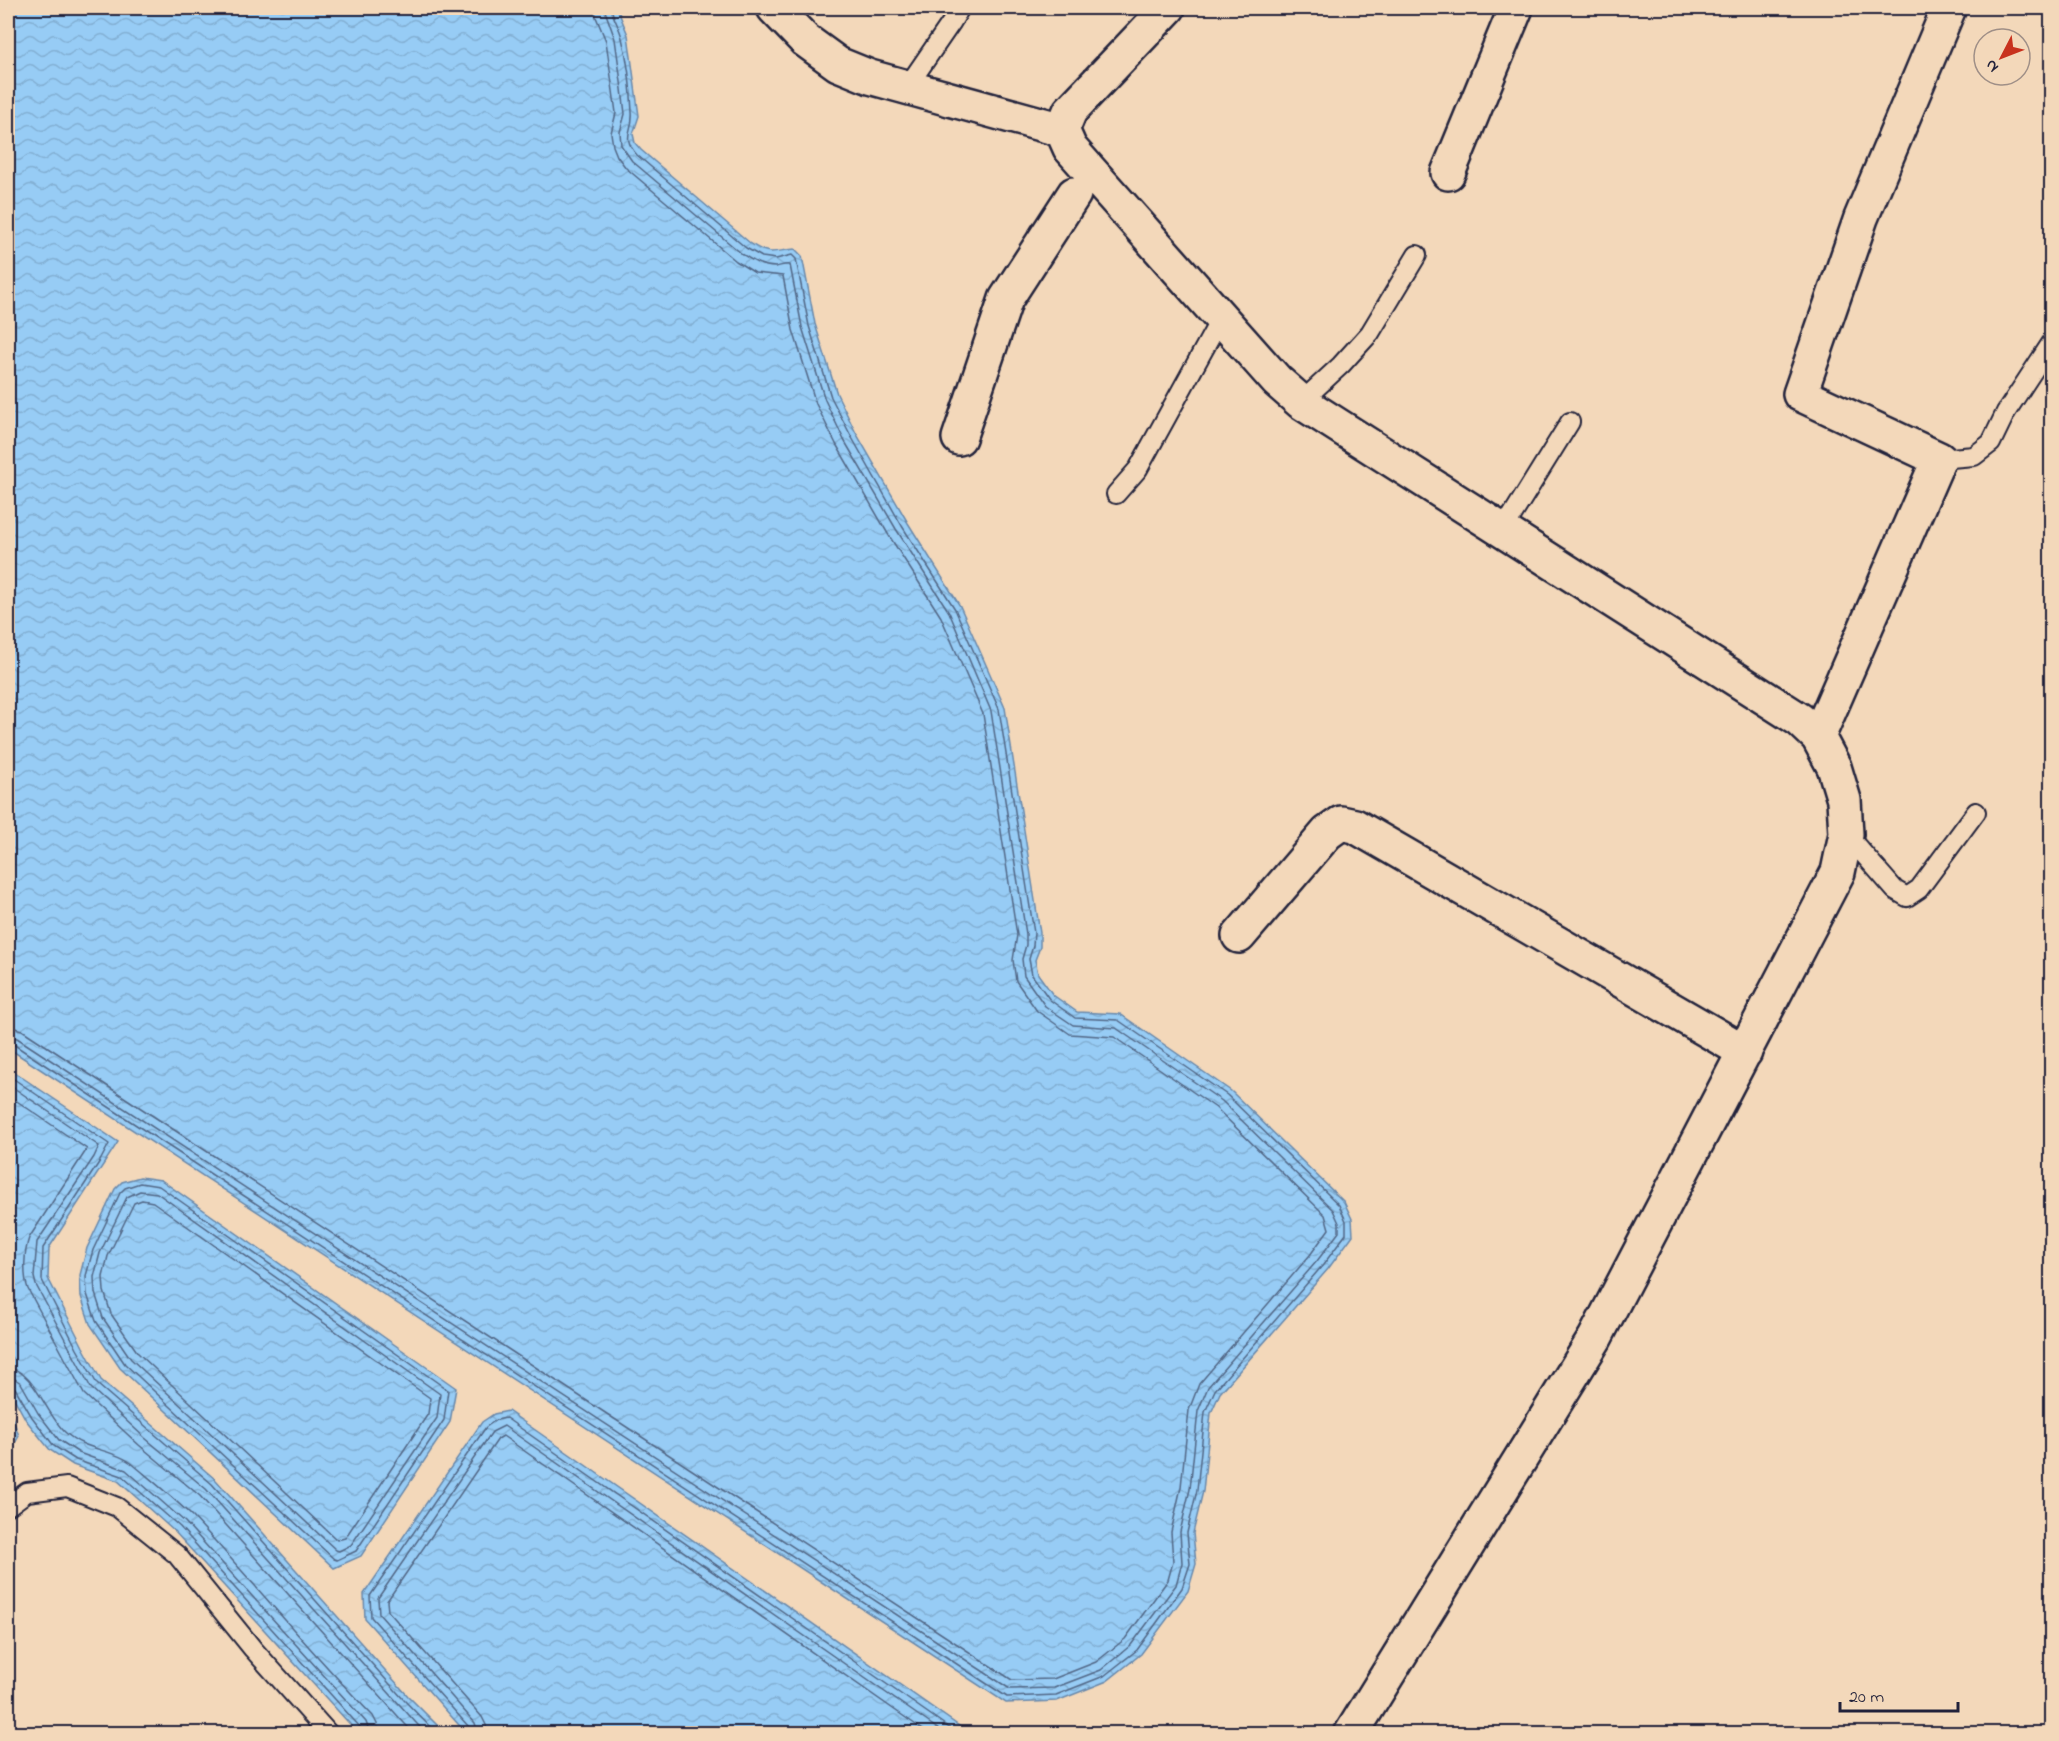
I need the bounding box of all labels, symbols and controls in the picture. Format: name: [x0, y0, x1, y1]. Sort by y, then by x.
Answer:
north arrow: [1972, 27, 2032, 87]
text: N: [1980, 54, 2005, 78]
scale bar: [1840, 1675, 1958, 1713]
text: 20 m: [1849, 1685, 1884, 1711]

